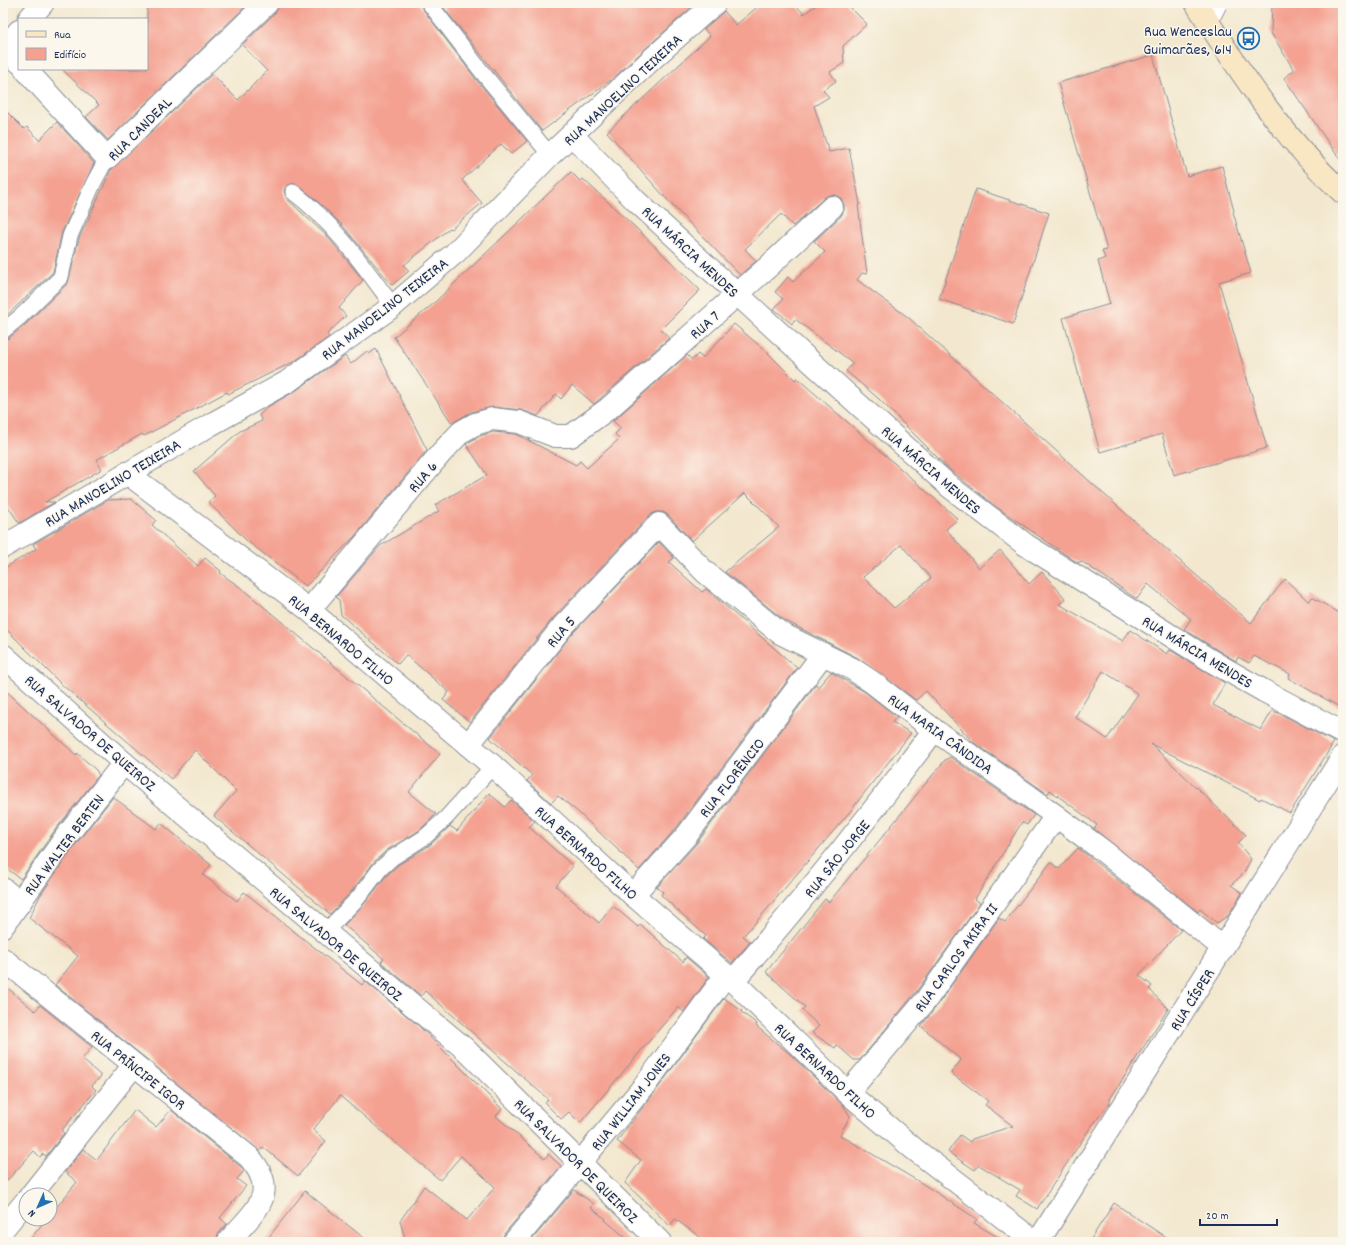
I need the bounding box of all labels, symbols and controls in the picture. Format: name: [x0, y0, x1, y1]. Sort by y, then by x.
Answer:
legend: [18, 18, 148, 70]
place label: Rua Wenceslau Guimarães, 614: [1143, 21, 1232, 62]
bus stop icon: Rua Wenceslau Guimarães, 614: [1235, 26, 1261, 52]
text: Rua: [54, 27, 71, 44]
street label: RUA MANOELINO TEIXEIRA: [559, 29, 689, 152]
text: Edifício: [54, 47, 86, 64]
street label: RUA CANDEAL: [103, 92, 179, 167]
street label: RUA MÁRCIA MENDES: [635, 202, 743, 304]
street label: RUA MANOELINO TEIXEIRA: [317, 253, 454, 367]
street label: RUA 7: [685, 306, 726, 346]
street label: RUA MÁRCIA MENDES: [875, 421, 985, 521]
street label: RUA MANOELINO TEIXEIRA: [41, 434, 186, 534]
street label: RUA 6: [404, 456, 444, 499]
street label: RUA BERNARDO FILHO: [282, 590, 398, 692]
street label: RUA MÁRCIA MENDES: [1137, 611, 1257, 695]
street label: RUA 5: [542, 612, 582, 654]
street label: RUA SALVADOR DE QUEIROZ: [18, 670, 160, 798]
street label: RUA MARIA CÂNDIDA: [882, 689, 997, 781]
street label: RUA FLORÊNCIO: [694, 734, 772, 823]
street label: RUA WALTER BERTEN: [19, 790, 111, 901]
street label: RUA BERNARDO FILHO: [529, 801, 642, 907]
street label: RUA SÃO JORGE: [799, 815, 877, 903]
street label: RUA SALVADOR DE QUEIROZ: [264, 882, 407, 1008]
street label: RUA CARLOS AKIRA II: [910, 899, 1005, 1018]
street label: RUA CÍSPER: [1165, 965, 1221, 1036]
street label: RUA BERNARDO FILHO: [768, 1018, 880, 1125]
street label: RUA PRÍNCIPE IGOR: [85, 1025, 190, 1117]
street label: RUA WILLIAM JONES: [586, 1049, 678, 1157]
street label: RUA SALVADOR DE QUEIROZ: [508, 1094, 643, 1229]
north arrow: [18, 1187, 58, 1227]
scale bar: [1200, 1201, 1277, 1227]
text: N: [24, 1205, 40, 1220]
text: 20 m: [1206, 1208, 1229, 1225]

